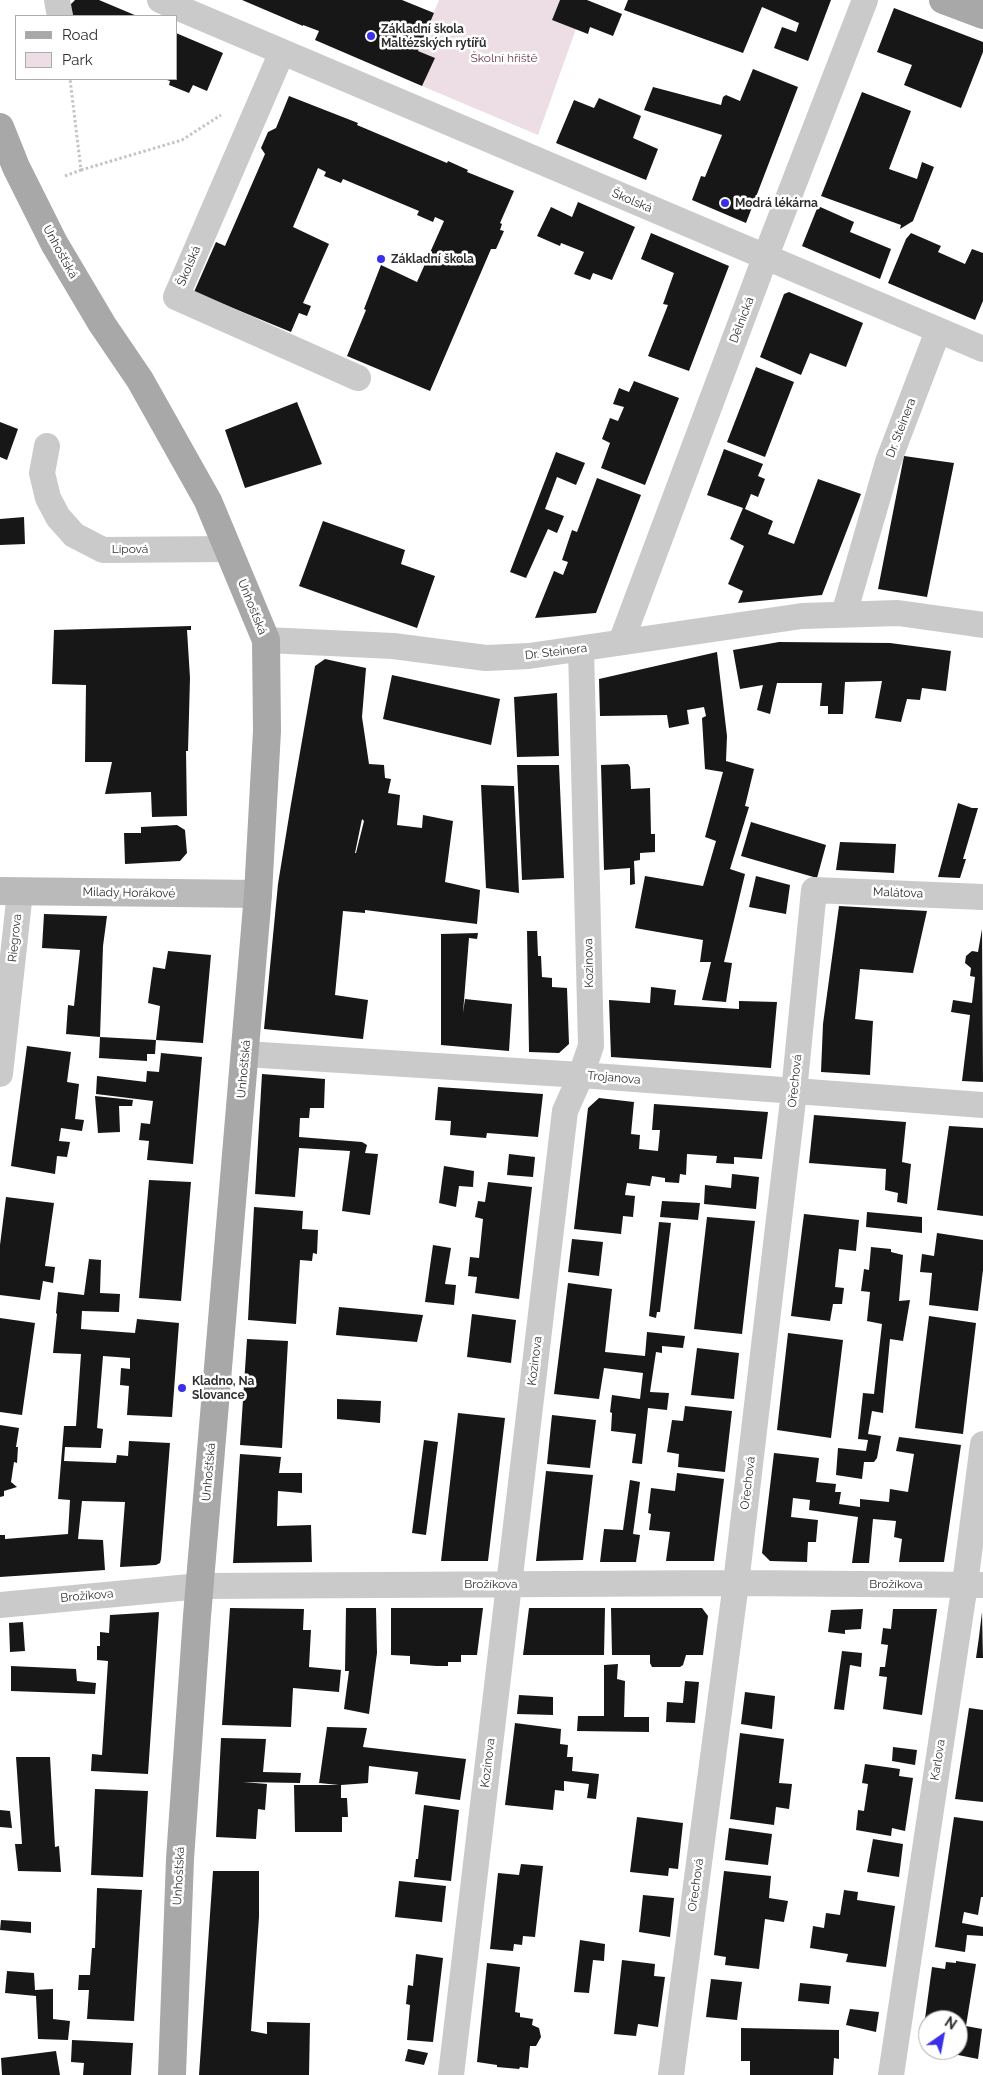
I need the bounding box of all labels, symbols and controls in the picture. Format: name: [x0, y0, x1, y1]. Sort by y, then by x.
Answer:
legend: [15, 15, 178, 80]
place label: Základní škola Maltézských rytířů: [381, 22, 486, 50]
text: Road: [62, 26, 98, 44]
marker: Základní škola Maltézských rytířů: [365, 30, 377, 42]
text: Park: [62, 51, 93, 69]
park label: Školní hřiště: [471, 51, 537, 65]
street label: Školská: [610, 186, 654, 216]
place label: Modrá lékárna: [735, 196, 818, 210]
marker: Modrá lékárna: [719, 197, 731, 209]
street label: Unhošťská: [39, 223, 81, 281]
street label: Školská: [174, 244, 204, 288]
place label: Základní škola: [391, 252, 474, 266]
marker: Základní škola: [375, 253, 387, 265]
street label: Dělnická: [727, 295, 757, 345]
street label: Dr. Steinera: [883, 396, 919, 460]
street label: Lipová: [112, 542, 148, 556]
street label: Unhošťská: [234, 577, 270, 637]
street label: Dr. Steinera: [524, 641, 588, 663]
street label: Milady Horákové: [82, 885, 176, 901]
street label: Malátova: [873, 885, 923, 901]
street label: Riegrova: [5, 913, 25, 963]
street label: Kozinova: [581, 938, 597, 988]
street label: Unhošťská: [234, 1039, 254, 1099]
street label: Ořechová: [785, 1054, 805, 1108]
street label: Trojanova: [587, 1069, 641, 1087]
street label: Kozinova: [525, 1336, 545, 1386]
place label: Kladno, Na Slovance: [192, 1374, 254, 1402]
marker: Kladno, Na Slovance: [176, 1382, 188, 1394]
street label: Unhošťská: [199, 1442, 219, 1502]
street label: Ořechová: [738, 1456, 758, 1510]
street label: Brožíkova: [464, 1577, 518, 1591]
street label: Brožíkova: [869, 1577, 923, 1591]
street label: Brožíkova: [60, 1587, 114, 1605]
street label: Kozinova: [478, 1738, 498, 1788]
street label: Karlova: [928, 1738, 948, 1782]
street label: Unhošťská: [170, 1846, 188, 1906]
street label: Ořechová: [685, 1858, 707, 1912]
north arrow: [918, 2010, 968, 2060]
text: N: [942, 2014, 959, 2033]

